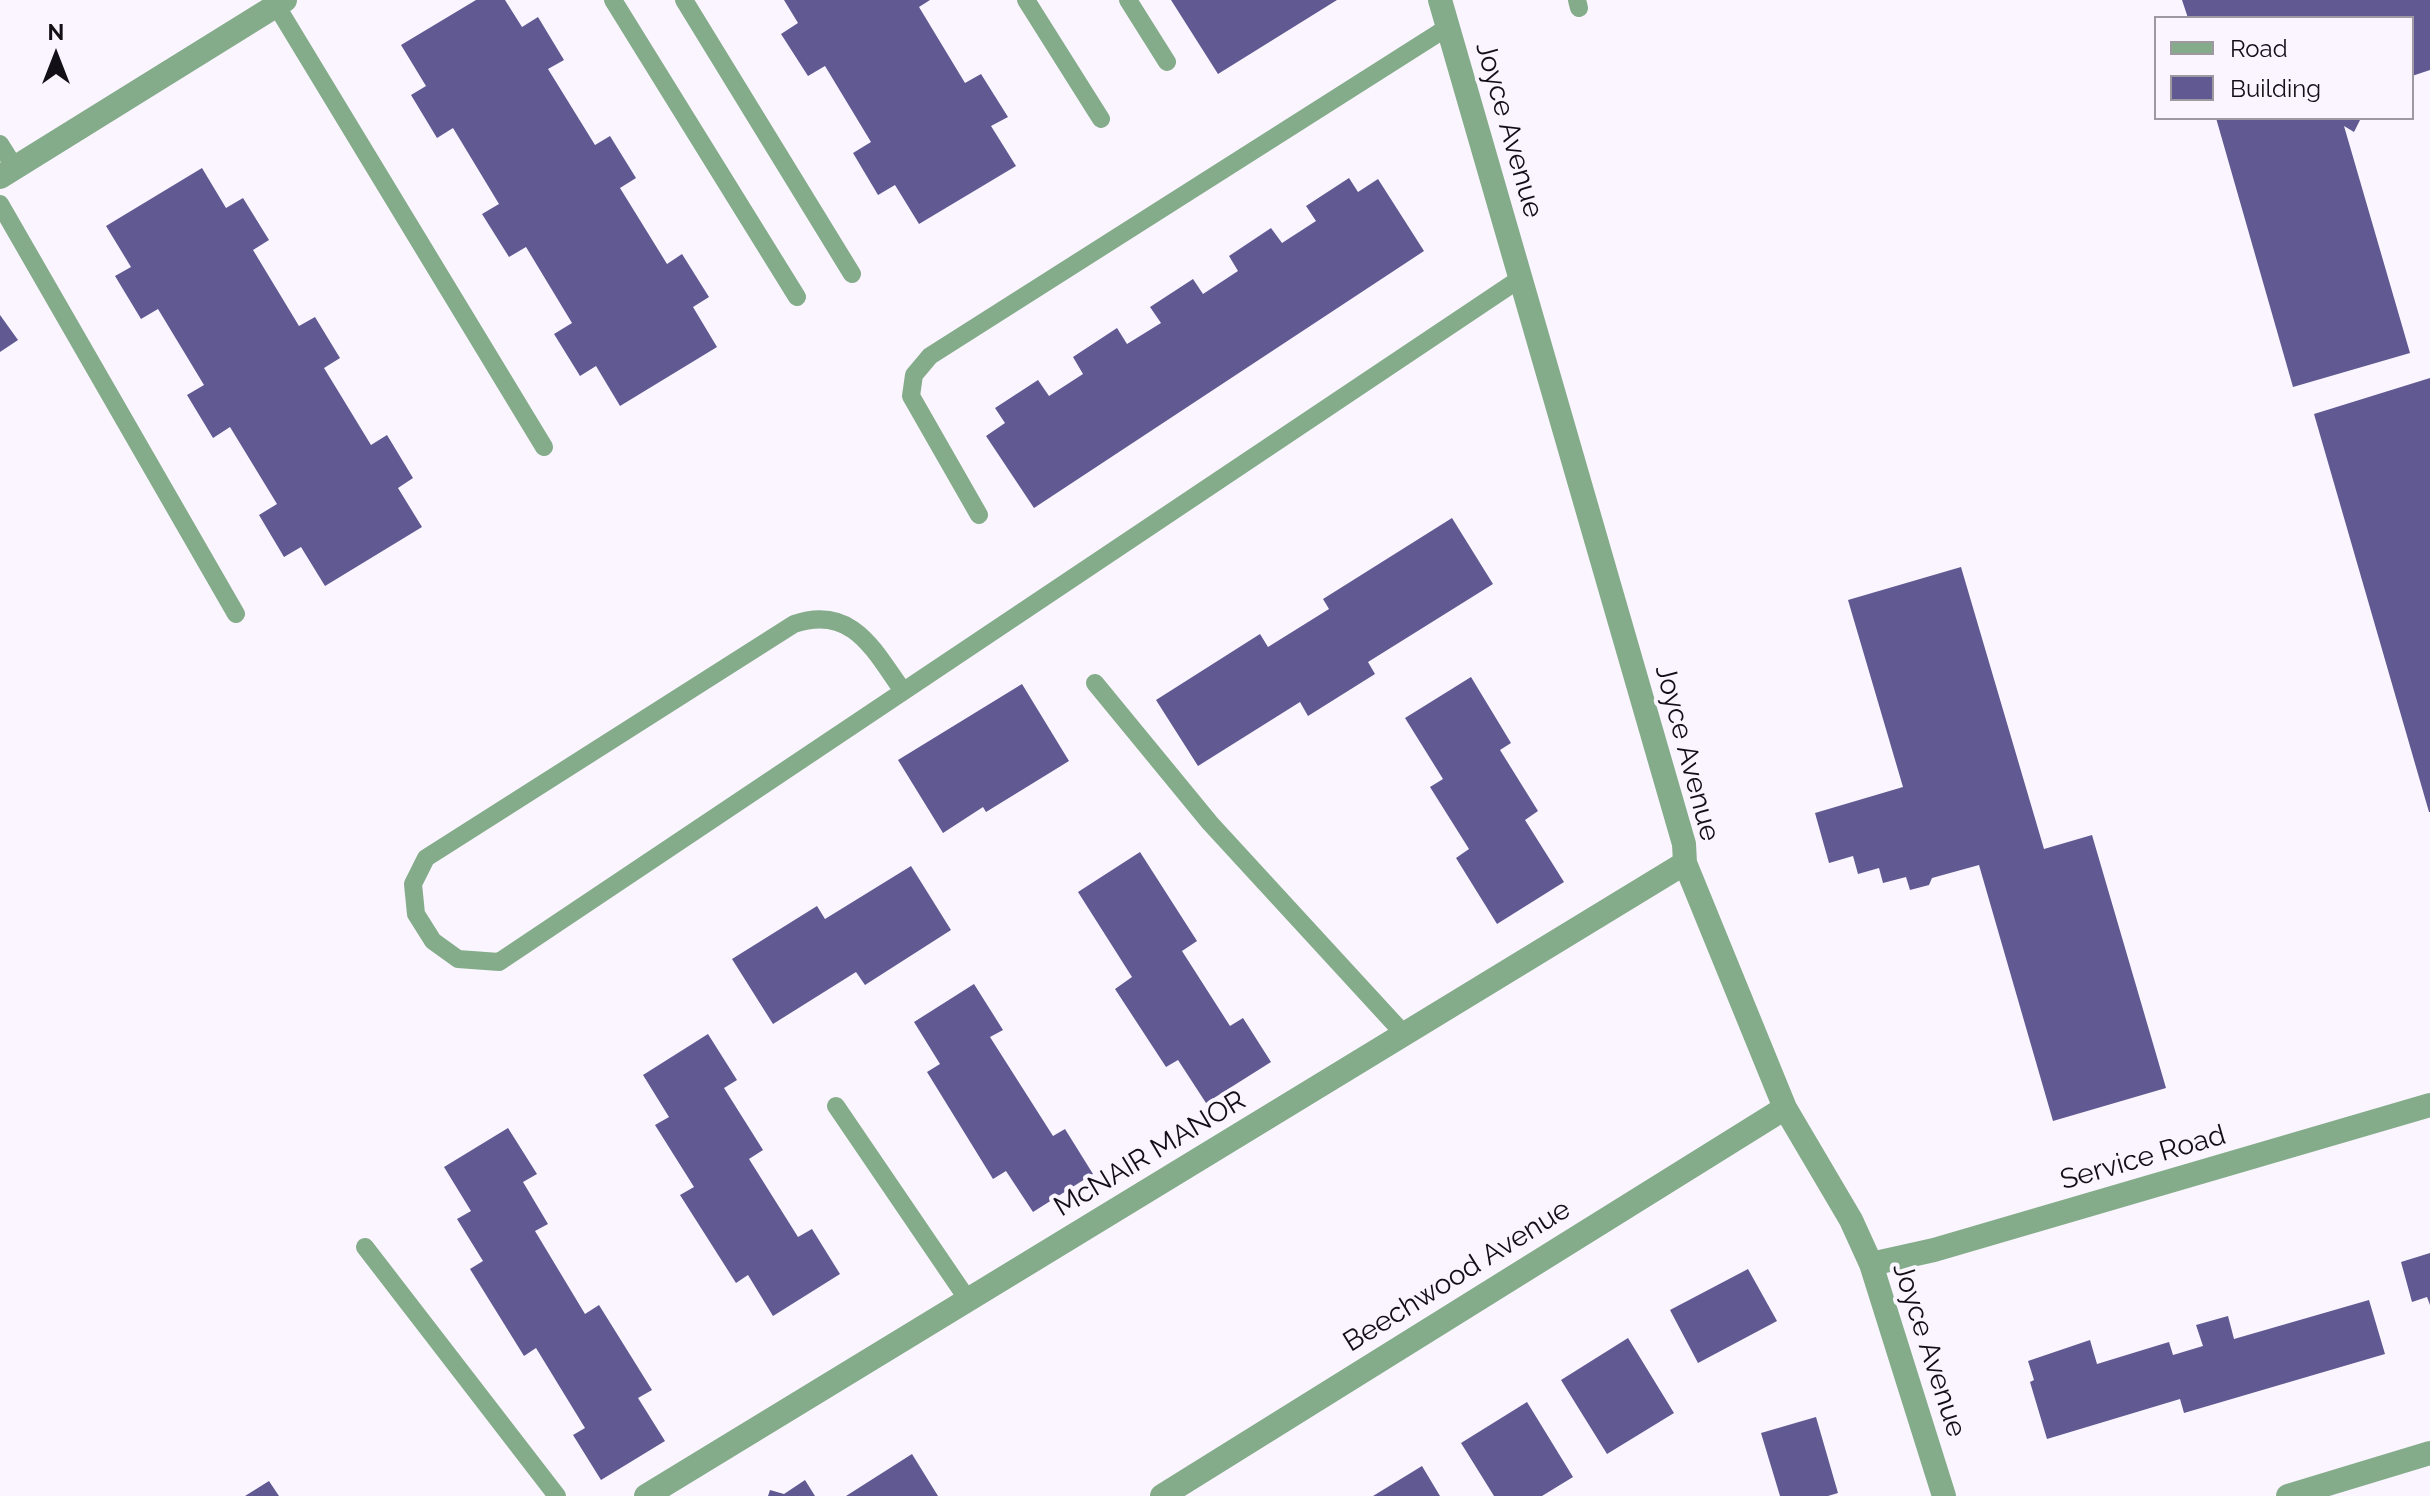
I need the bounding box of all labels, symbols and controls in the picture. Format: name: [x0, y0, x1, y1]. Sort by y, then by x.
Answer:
north arrow: [16, 16, 96, 96]
legend: [2154, 16, 2414, 120]
text: N: [48, 19, 64, 45]
text: Road: [2230, 34, 2288, 63]
street label: Joyce Avenue: [1468, 38, 1550, 222]
text: Building: [2230, 74, 2321, 103]
street label: Joyce Avenue: [1647, 661, 1727, 845]
street label: McNAIR MANOR: [1048, 1084, 1252, 1224]
street label: Service Road: [2057, 1118, 2229, 1198]
street label: Beechwood Avenue: [1337, 1193, 1577, 1359]
street label: Joyce Avenue: [1885, 1259, 1973, 1441]

